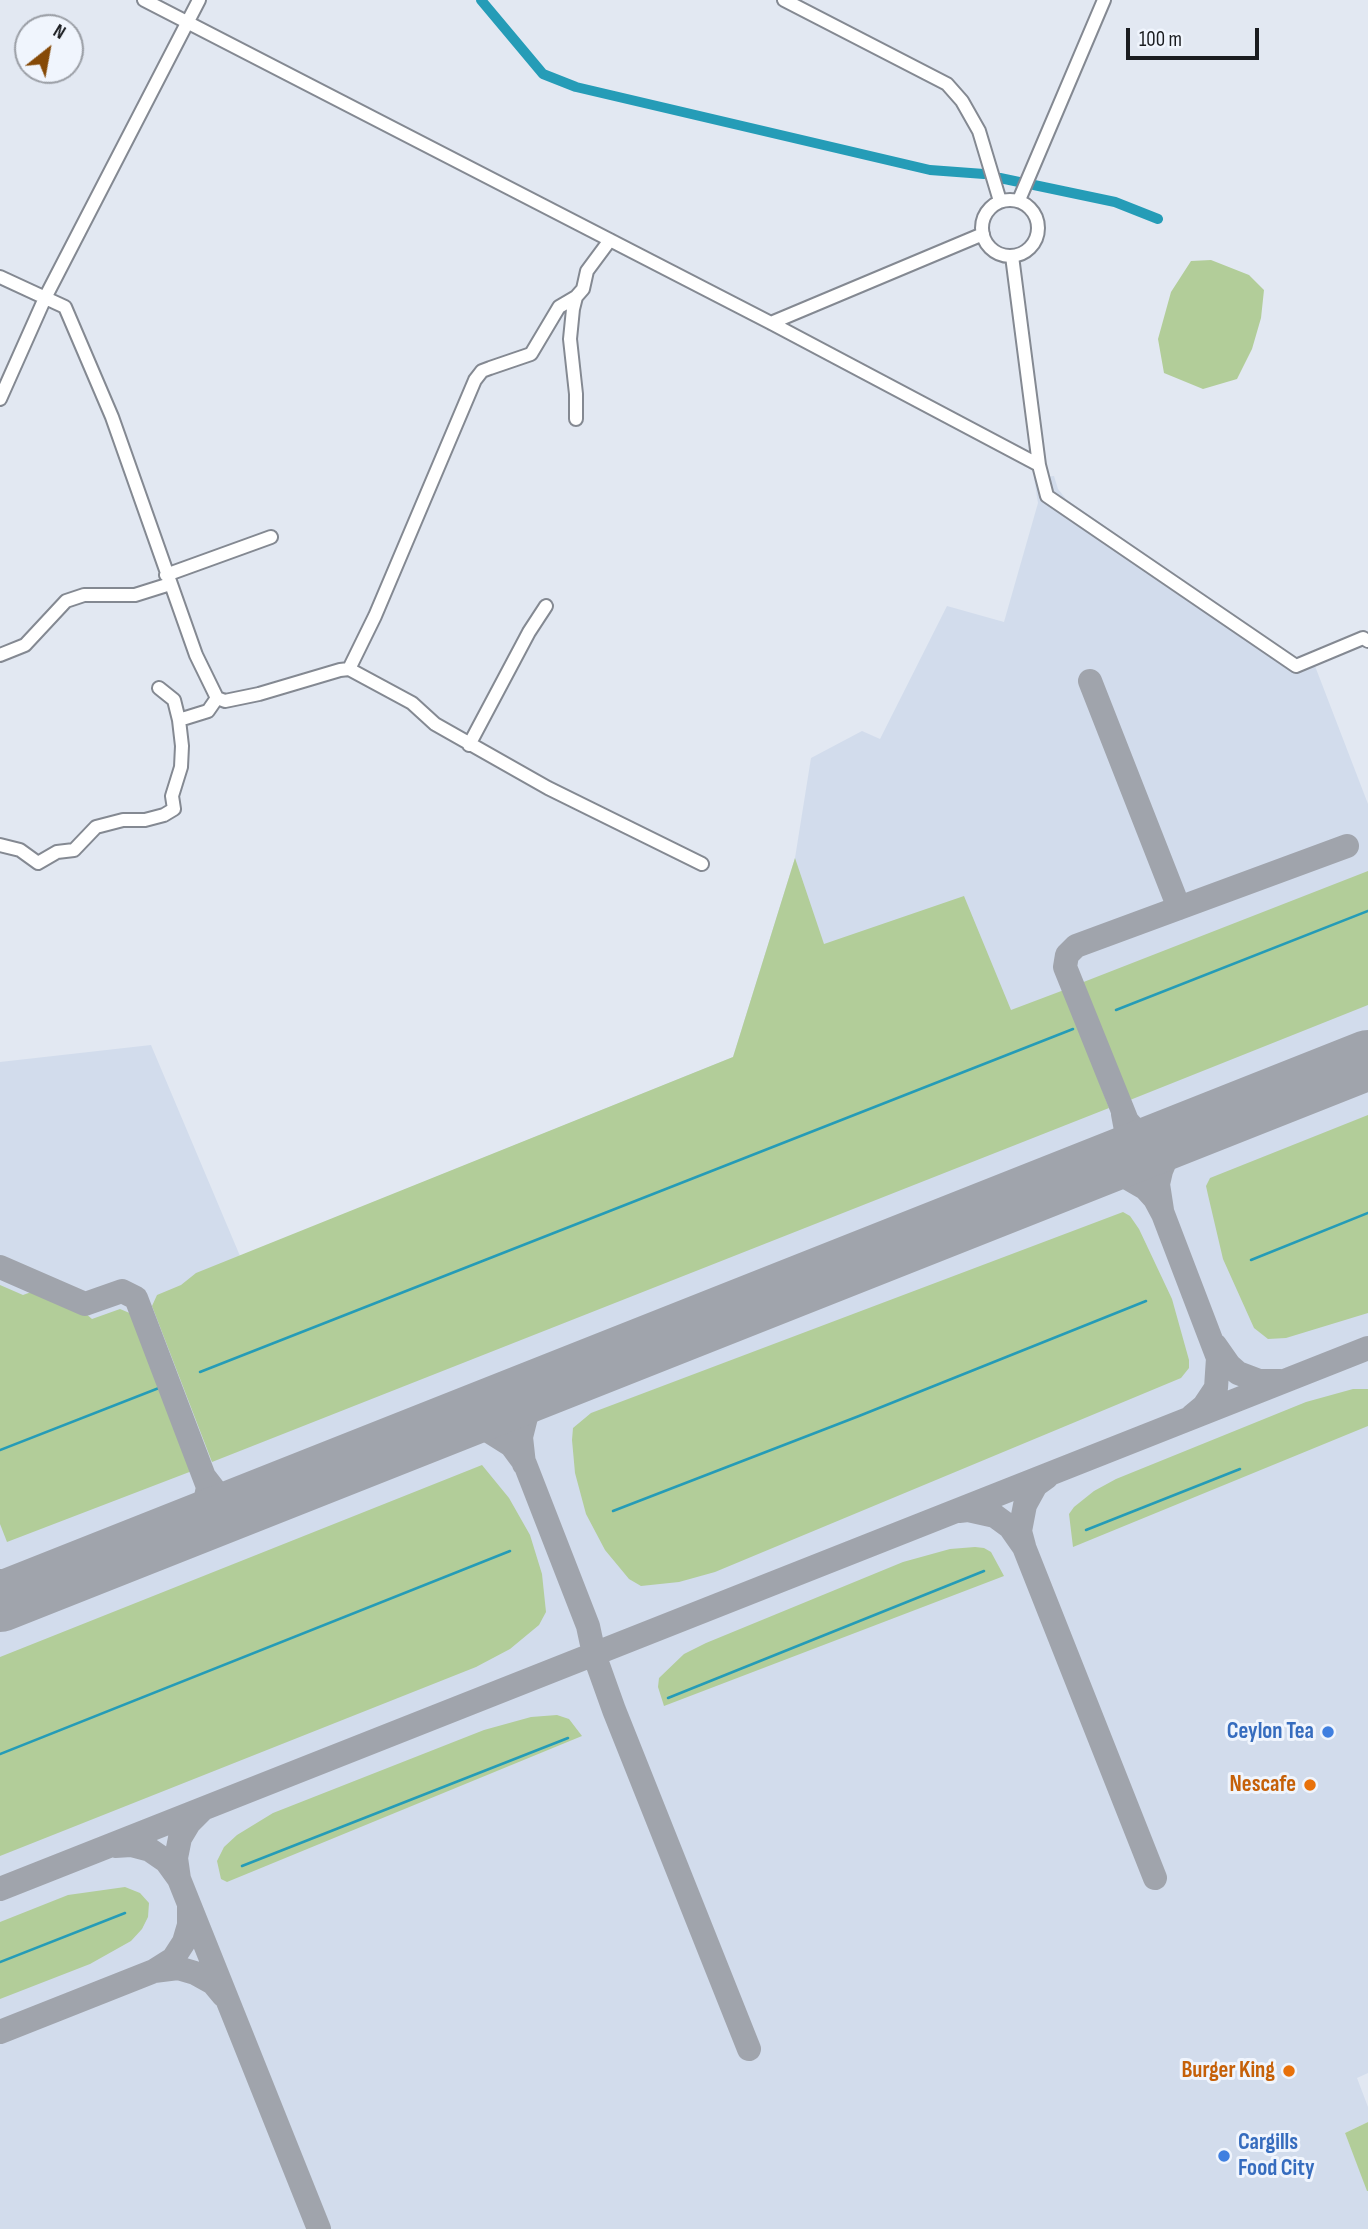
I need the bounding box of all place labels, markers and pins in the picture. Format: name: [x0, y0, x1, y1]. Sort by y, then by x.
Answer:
place label: Ceylon Tea: [1227, 1718, 1314, 1746]
marker: Ceylon Tea: [1320, 1724, 1336, 1740]
place label: Nescafe: [1230, 1771, 1296, 1799]
marker: Nescafe: [1302, 1777, 1318, 1793]
place label: Burger King: [1181, 2057, 1275, 2085]
marker: Burger King: [1281, 2063, 1297, 2079]
place label: Cargills Food City: [1238, 2129, 1315, 2183]
marker: Cargills Food City: [1216, 2148, 1232, 2164]

